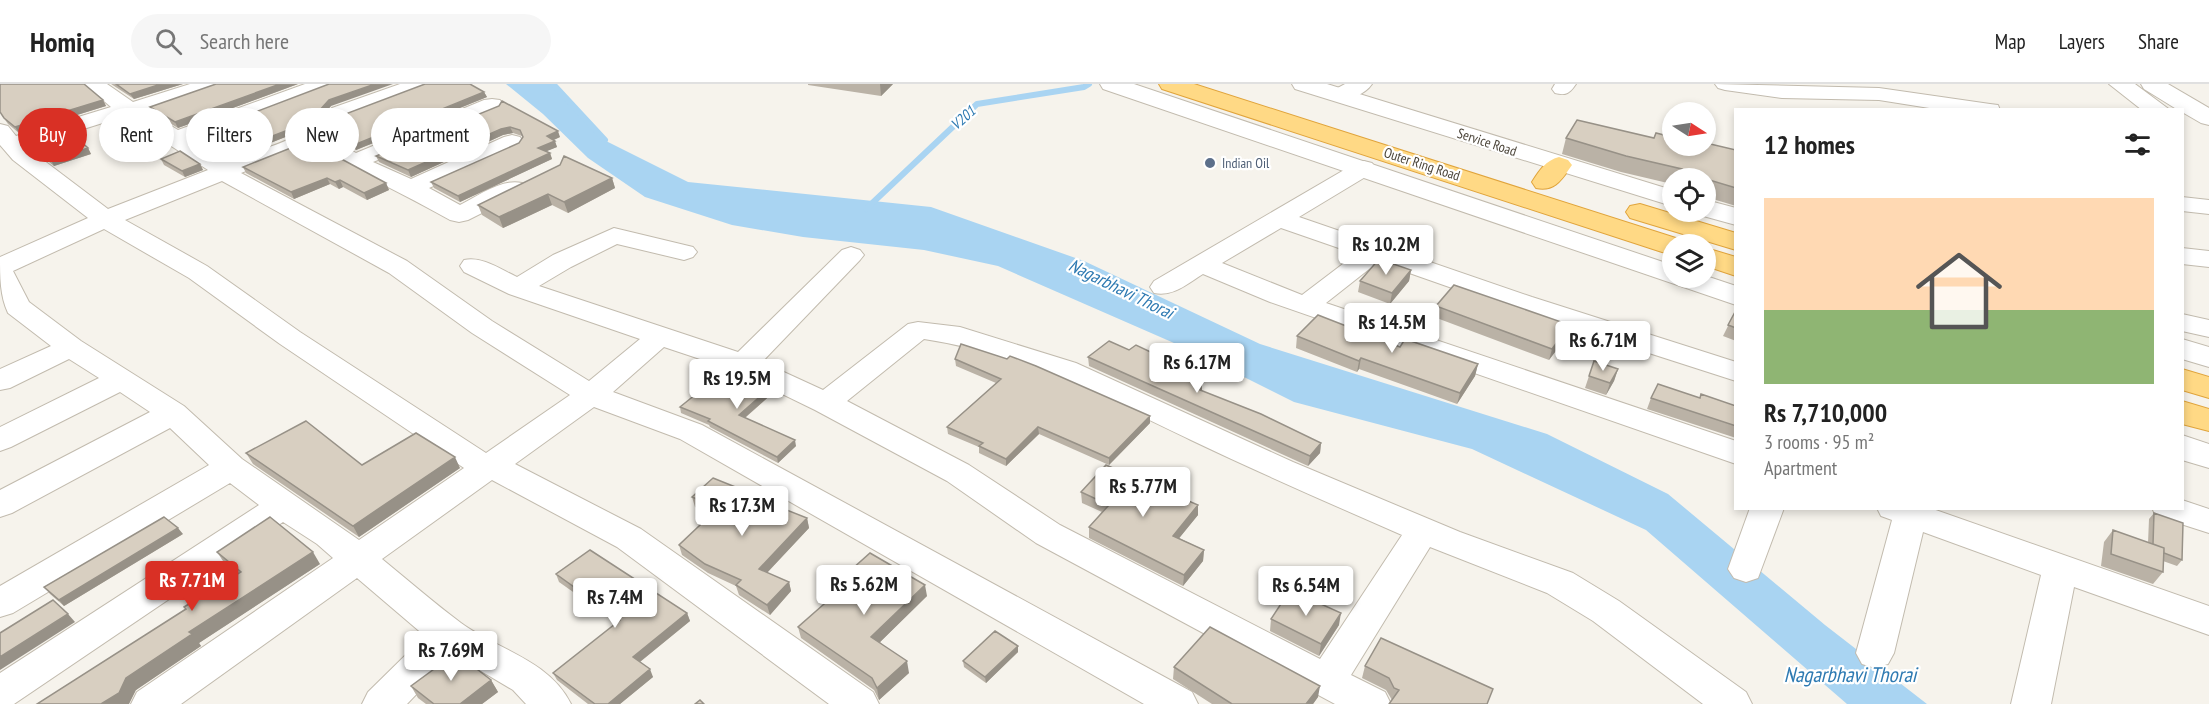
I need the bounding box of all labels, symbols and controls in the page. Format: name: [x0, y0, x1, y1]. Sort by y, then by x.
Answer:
search box: [131, 14, 551, 68]
text: Homiq: [30, 23, 95, 60]
icon: search: [152, 25, 185, 58]
text: Search here: [200, 27, 289, 55]
text: Map: [1995, 28, 2026, 55]
text: Layers: [2059, 28, 2105, 55]
text: Share: [2138, 28, 2179, 55]
water label: V201: [946, 101, 979, 134]
north arrow: [1662, 102, 1716, 156]
map controls: [1662, 102, 1716, 288]
chip: Buy: [18, 108, 87, 162]
chip: Rent: [99, 108, 174, 162]
chip: Filters: [186, 108, 273, 162]
chip: New: [285, 108, 359, 162]
chip: Apartment: [371, 108, 490, 162]
street label: Service Road: [1455, 124, 1519, 160]
text: 12 homes: [1764, 128, 1855, 161]
icon: filters: [2121, 128, 2154, 161]
street label: Outer Ring Road: [1382, 143, 1462, 185]
place label: Indian Oil: [1222, 154, 1270, 172]
marker: Indian Oil: [1203, 156, 1217, 170]
button: locate: [1662, 168, 1716, 222]
pin: Rs 10.2M: [1324, 225, 1448, 276]
text: Rs 10.2M: [1352, 231, 1420, 257]
button: layers: [1662, 234, 1716, 288]
icon: home: [1905, 237, 2013, 345]
water label: Nagarbhavi Thorai: [1065, 253, 1179, 325]
pin: Rs 14.5M: [1330, 303, 1454, 354]
text: Rs 14.5M: [1358, 309, 1426, 335]
pin: Rs 6.71M: [1541, 321, 1665, 372]
text: Rs 6.71M: [1569, 327, 1637, 353]
pin: Rs 6.17M: [1135, 343, 1259, 394]
text: Rs 6.17M: [1163, 349, 1231, 375]
pin: Rs 19.5M: [675, 359, 799, 410]
text: Rs 19.5M: [703, 365, 771, 391]
text: Rs 7,710,000: [1764, 396, 1887, 429]
text: 3 rooms · 95 m²: [1764, 429, 1874, 455]
text: Apartment: [1764, 455, 1837, 481]
pin: Rs 5.77M: [1081, 467, 1205, 518]
text: Rs 5.77M: [1109, 473, 1177, 499]
pin: Rs 17.3M: [680, 486, 804, 537]
text: Rs 17.3M: [709, 492, 775, 518]
pin: Rs 7.71M: [130, 561, 254, 612]
pin: Rs 5.62M: [802, 565, 926, 616]
pin: Rs 6.54M: [1244, 566, 1368, 617]
text: Rs 7.71M: [159, 567, 225, 593]
text: Rs 5.62M: [830, 571, 898, 597]
text: Rs 6.54M: [1272, 572, 1340, 598]
pin: Rs 7.4M: [560, 578, 670, 629]
text: Rs 7.4M: [587, 584, 643, 610]
pin: Rs 7.69M: [389, 631, 513, 682]
text: Rs 7.69M: [418, 637, 484, 663]
water label: Nagarbhavi Thorai: [1784, 661, 1919, 688]

